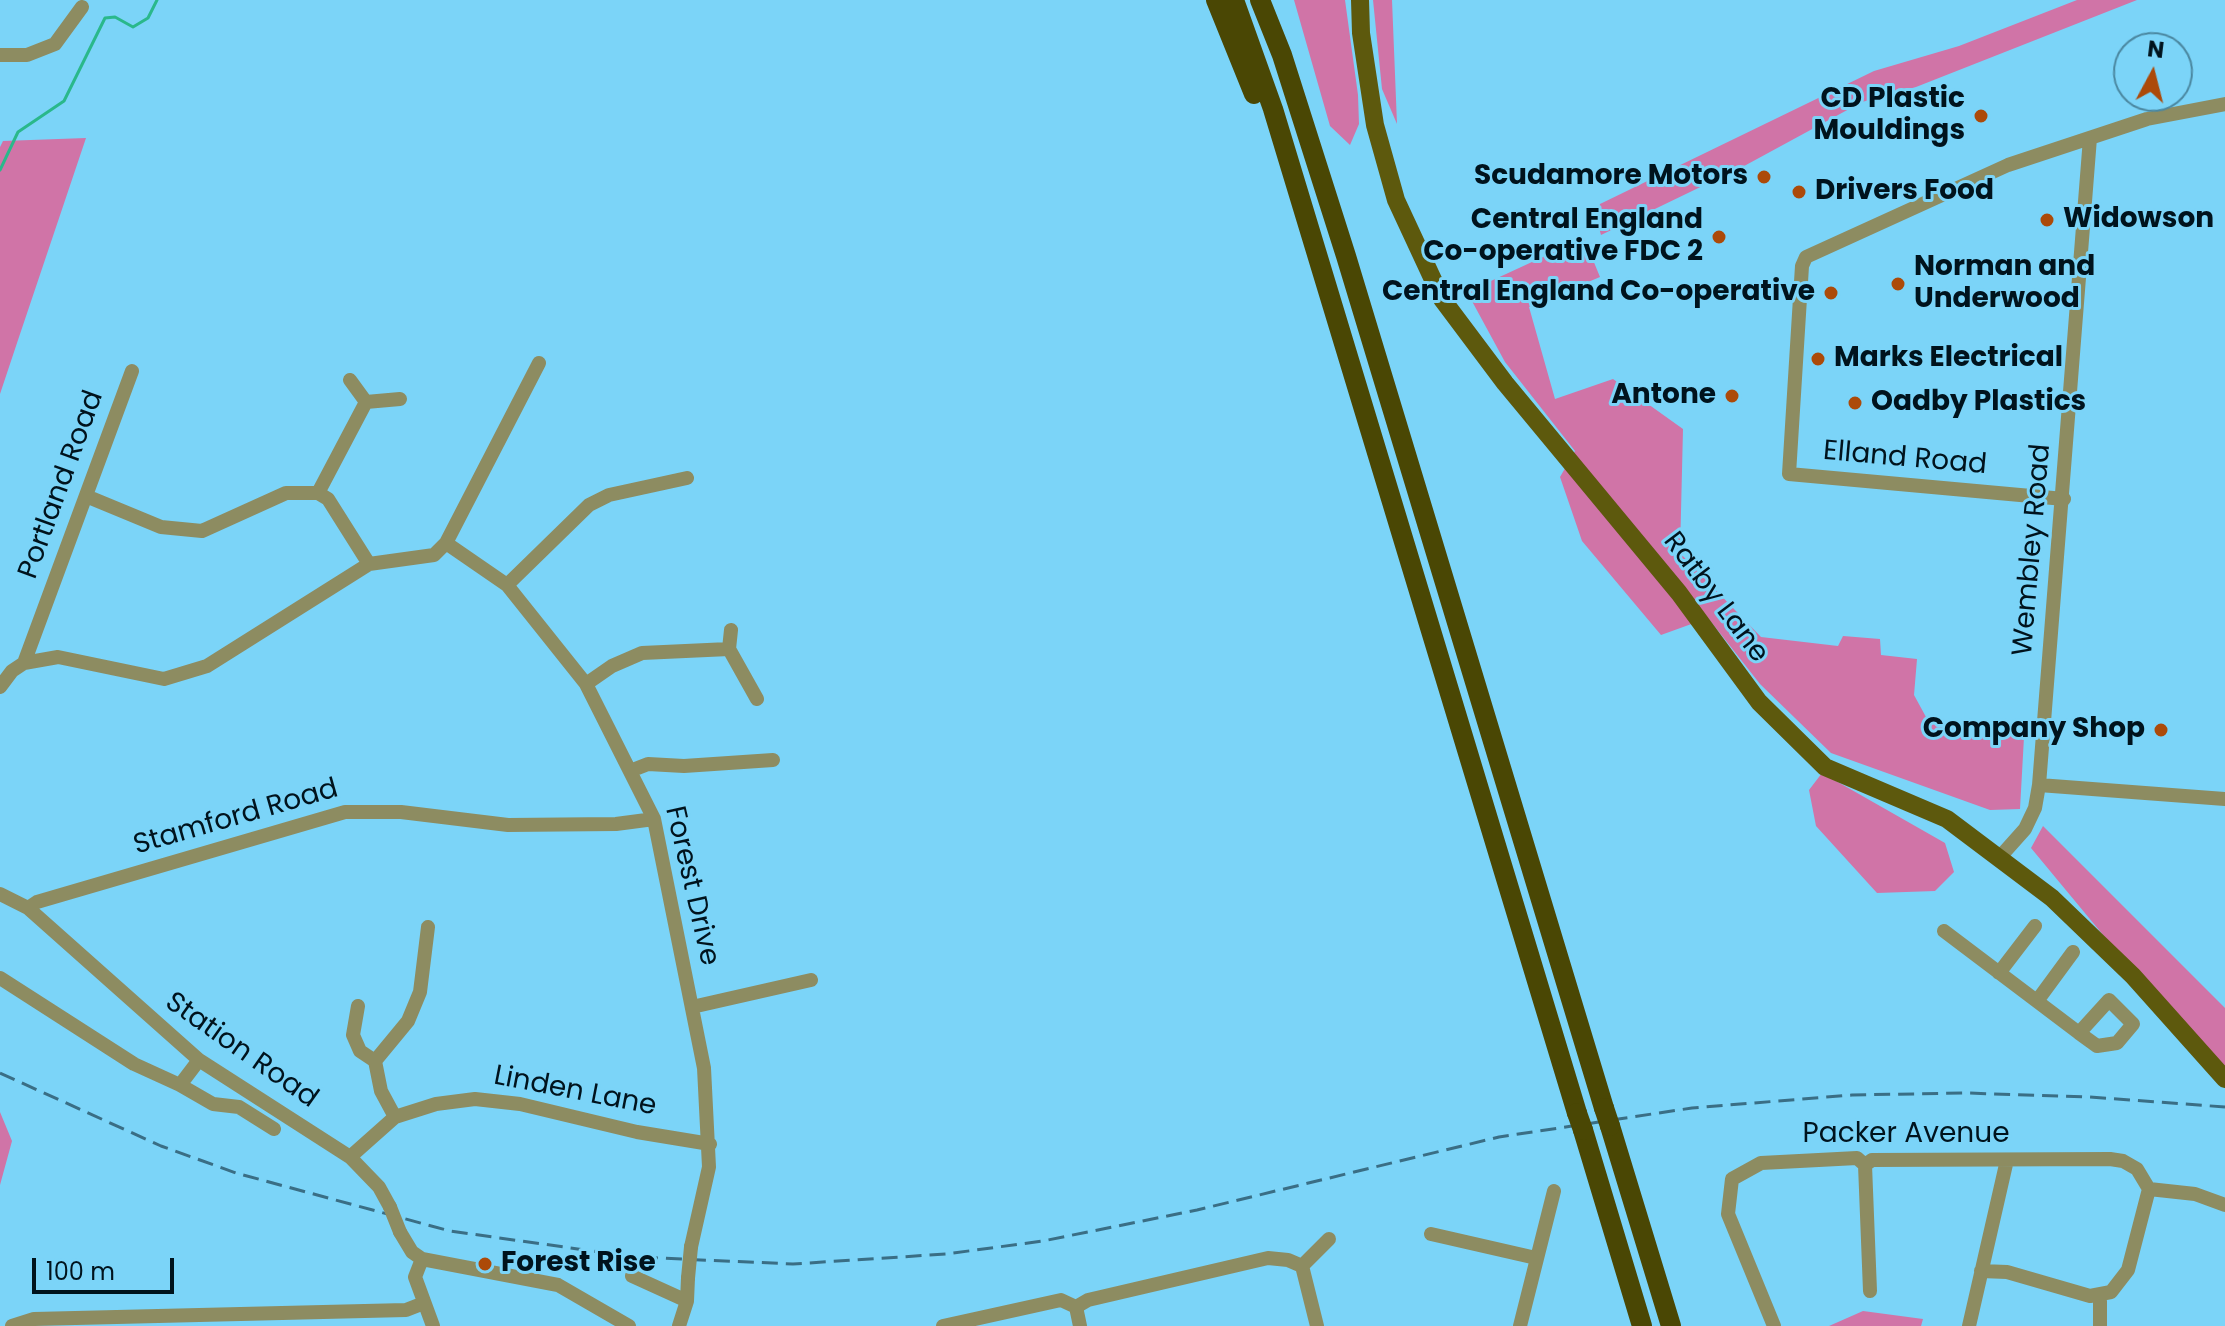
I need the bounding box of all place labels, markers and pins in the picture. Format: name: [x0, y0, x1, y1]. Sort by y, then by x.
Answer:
place label: CD Plastic Mouldings: [1814, 83, 1965, 149]
marker: CD Plastic Mouldings: [1972, 107, 1990, 125]
place label: Scudamore Motors: [1474, 160, 1748, 194]
marker: Scudamore Motors: [1755, 168, 1773, 186]
place label: Drivers Food: [1815, 175, 1994, 209]
marker: Drivers Food: [1790, 183, 1808, 201]
place label: Widowson: [2063, 203, 2214, 237]
place label: Central England Co-operative FDC 2: [1423, 204, 1703, 270]
marker: Widowson: [2038, 211, 2056, 229]
marker: Central England Co-operative FDC 2: [1710, 228, 1728, 246]
place label: Norman and Underwood: [1914, 251, 2095, 317]
marker: Norman and Underwood: [1889, 275, 1907, 293]
place label: Central England Co-operative: [1382, 276, 1815, 310]
marker: Central England Co-operative: [1822, 284, 1840, 302]
place label: Marks Electrical: [1834, 342, 2063, 376]
marker: Marks Electrical: [1809, 350, 1827, 368]
place label: Antone: [1611, 379, 1716, 413]
place label: Oadby Plastics: [1871, 386, 2086, 420]
marker: Antone: [1723, 387, 1741, 405]
marker: Oadby Plastics: [1846, 394, 1864, 412]
place label: Company Shop: [1923, 713, 2145, 747]
marker: Company Shop: [2152, 721, 2170, 739]
place label: Forest Rise: [501, 1247, 656, 1281]
marker: Forest Rise: [476, 1255, 494, 1273]

